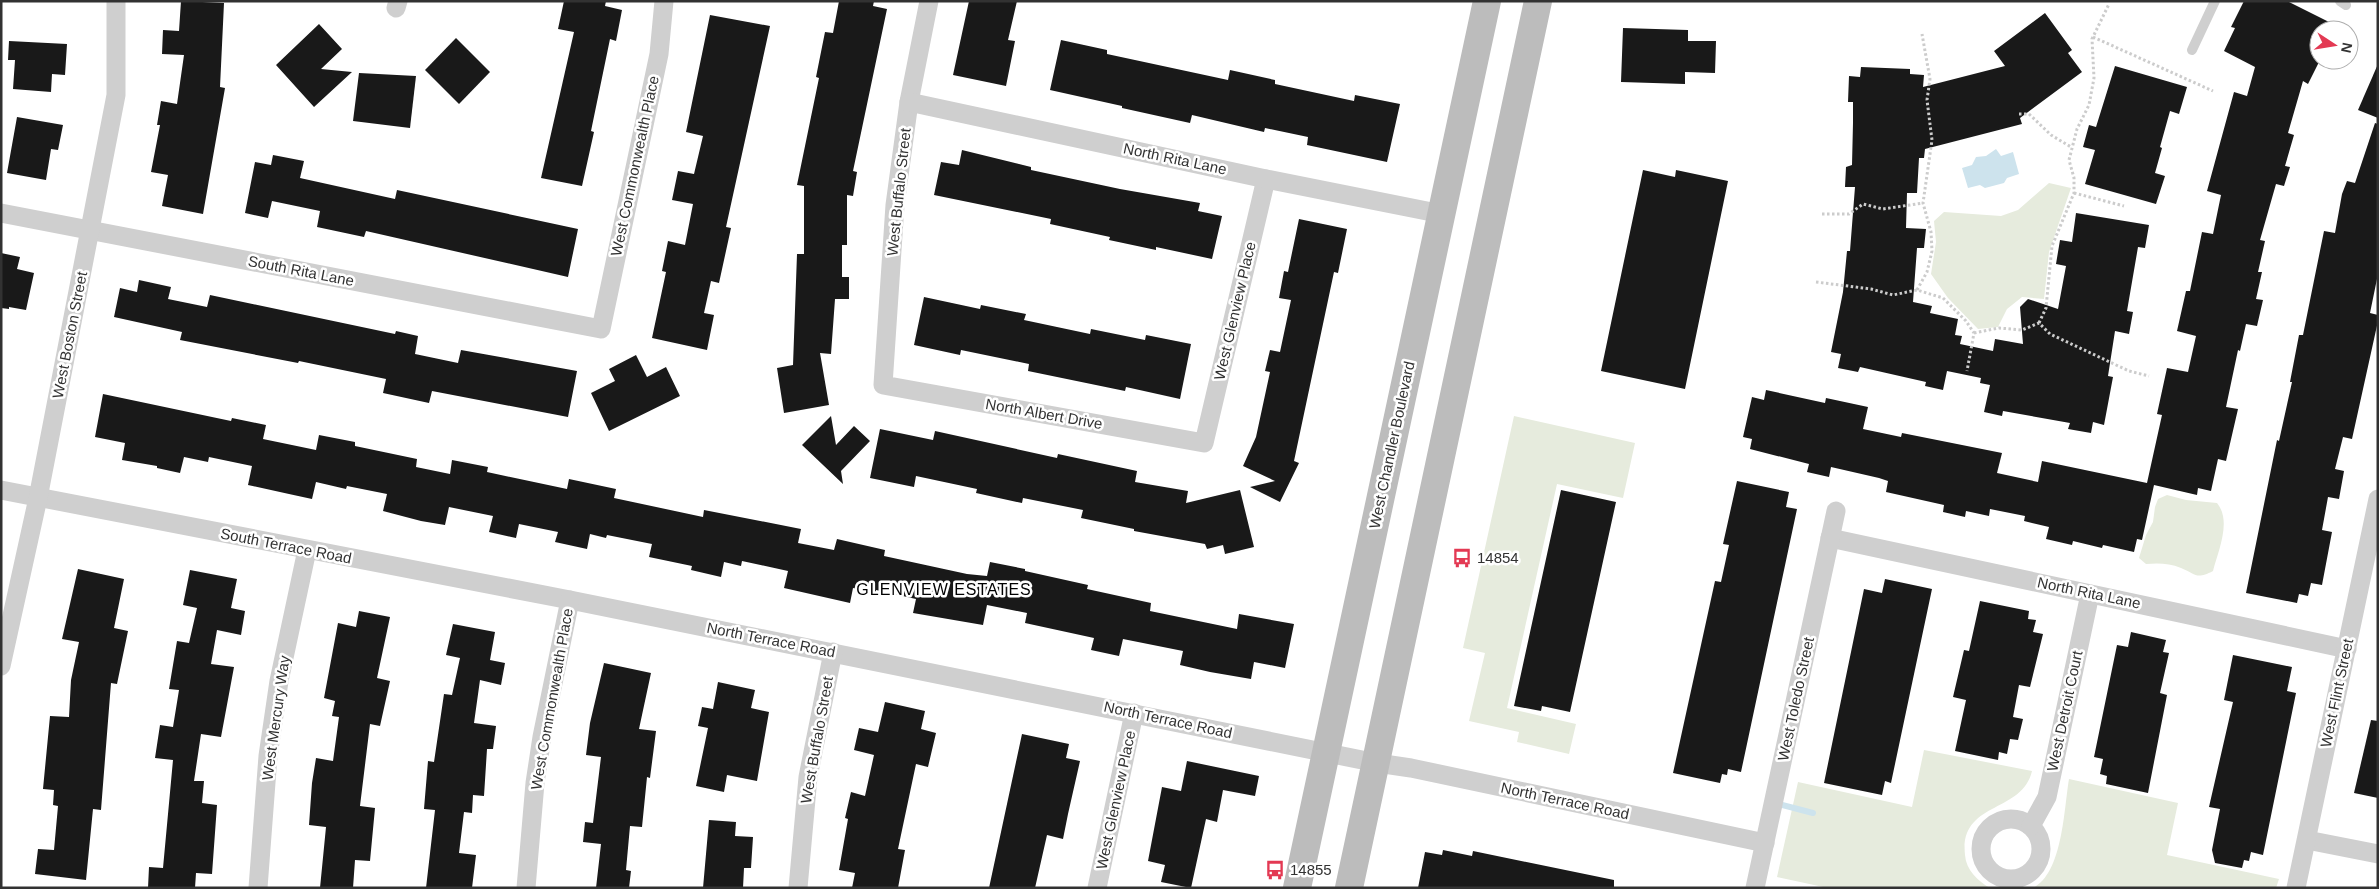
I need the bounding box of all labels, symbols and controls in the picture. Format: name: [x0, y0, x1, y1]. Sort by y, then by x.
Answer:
north arrow: [2309, 20, 2359, 70]
text: N: [2338, 41, 2356, 54]
street label: West Commonwealth Place: [607, 74, 662, 258]
street label: West Buffalo Street: [883, 126, 914, 257]
street label: North Rita Lane: [1122, 139, 1228, 178]
street label: West Glenview Place: [1210, 240, 1259, 382]
street label: South Rita Lane: [247, 252, 356, 289]
street label: West Boston Street: [49, 269, 90, 400]
street label: West Chandler Boulevard: [1365, 360, 1418, 530]
street label: North Albert Drive: [984, 395, 1104, 432]
street label: South Terrace Road: [219, 524, 353, 567]
bus stop icon: 14854: [1451, 547, 1473, 569]
place label: 14854: [1477, 549, 1519, 566]
street label: North Rita Lane: [2036, 573, 2142, 612]
district label: GLENVIEW ESTATES: [856, 581, 1032, 598]
street label: West Commonwealth Place: [527, 607, 576, 791]
street label: North Terrace Road: [705, 619, 837, 660]
street label: West Toledo Street: [1774, 635, 1817, 762]
street label: West Flint Street: [2317, 636, 2356, 749]
street label: West Detroit Court: [2043, 648, 2086, 773]
street label: West Mercury Way: [258, 654, 293, 781]
street label: West Buffalo Street: [797, 674, 836, 805]
street label: North Terrace Road: [1102, 698, 1234, 741]
street label: West Glenview Place: [1092, 729, 1139, 871]
street label: North Terrace Road: [1499, 779, 1631, 822]
bus stop icon: 14855: [1264, 859, 1286, 881]
place label: 14855: [1290, 861, 1332, 878]

